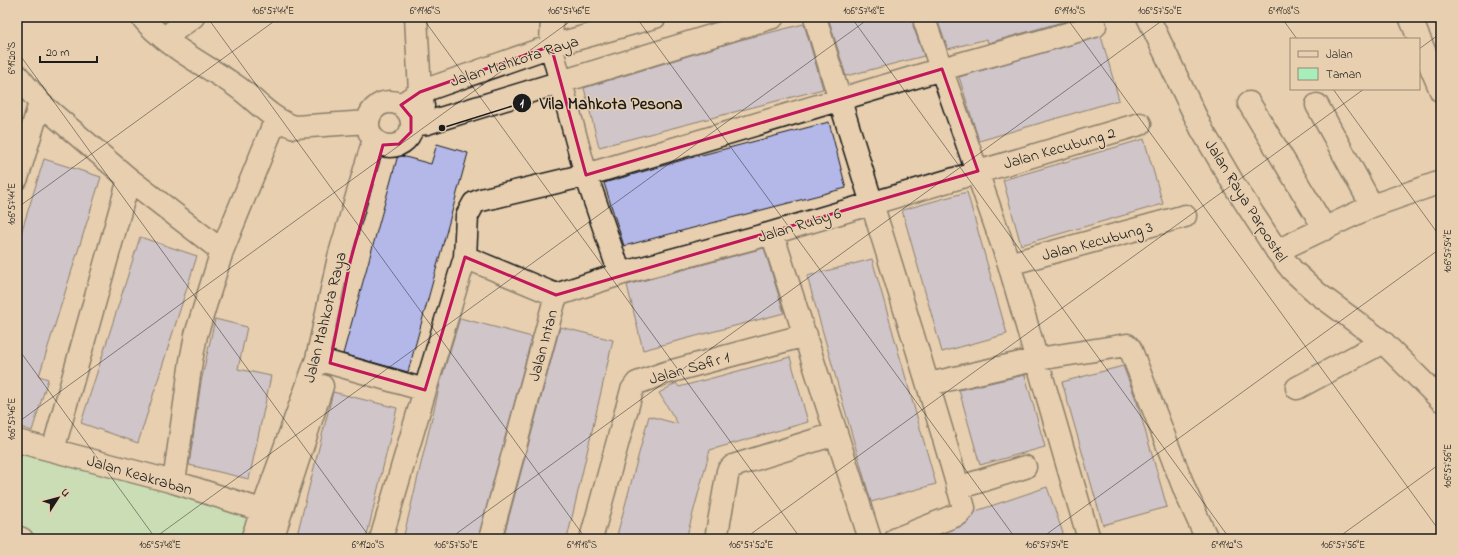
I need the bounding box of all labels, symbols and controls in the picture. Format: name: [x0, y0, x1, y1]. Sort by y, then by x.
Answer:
text: 106°57'44"E: [252, 4, 294, 19]
text: 6°19'16"S: [410, 4, 441, 19]
text: 106°57'46"E: [548, 4, 590, 19]
text: 106°57'48"E: [843, 4, 885, 19]
text: 6°19'10"S: [1055, 4, 1086, 19]
text: 106°57'50"E: [1138, 4, 1182, 19]
text: 6°19'08"S: [1268, 4, 1300, 19]
street label: Jalan Mahkota Raya: [447, 30, 582, 94]
scale bar: [40, 38, 97, 64]
legend: [1290, 38, 1420, 90]
text: 6°19'20"S: [5, 41, 20, 74]
text: 20 m: [46, 44, 69, 62]
text: Jalan: [1326, 46, 1353, 64]
text: Taman: [1326, 66, 1361, 84]
callout: Vila Mahkota Pesona: [512, 88, 690, 117]
text: Vila Mahkota Pesona: [539, 92, 682, 117]
text: 1: [520, 95, 524, 113]
street label: Jalan Kecubung 2: [1001, 121, 1118, 176]
street label: Jalan Raya Parpostel: [1198, 135, 1293, 267]
text: 106°57'44"E: [5, 183, 20, 225]
street label: Jalan Ruby 6: [755, 202, 844, 250]
street label: Jalan Kecubung 3: [1039, 216, 1156, 268]
text: 106°57'54"E: [1441, 229, 1456, 273]
street label: Jalan Mahkota Raya: [298, 250, 354, 385]
street label: Jalan Intan: [523, 307, 565, 384]
street label: Jalan Safir 1: [646, 346, 733, 392]
text: 106°57'46"E: [5, 398, 20, 440]
text: 106°57'56"E: [1441, 444, 1456, 488]
street label: Jalan Keakraban: [84, 449, 195, 502]
north arrow: [38, 478, 78, 518]
text: U: [57, 485, 74, 500]
text: 106°57'48"E: [139, 538, 181, 553]
text: 6°19'20"S: [352, 538, 385, 553]
text: 106°57'50"E: [434, 538, 478, 553]
text: 6°19'18"S: [567, 538, 598, 553]
text: 106°57'52"E: [729, 538, 773, 553]
text: 106°57'54"E: [1025, 538, 1069, 553]
text: 6°19'12"S: [1211, 538, 1243, 553]
text: 106°57'56"E: [1321, 538, 1365, 553]

